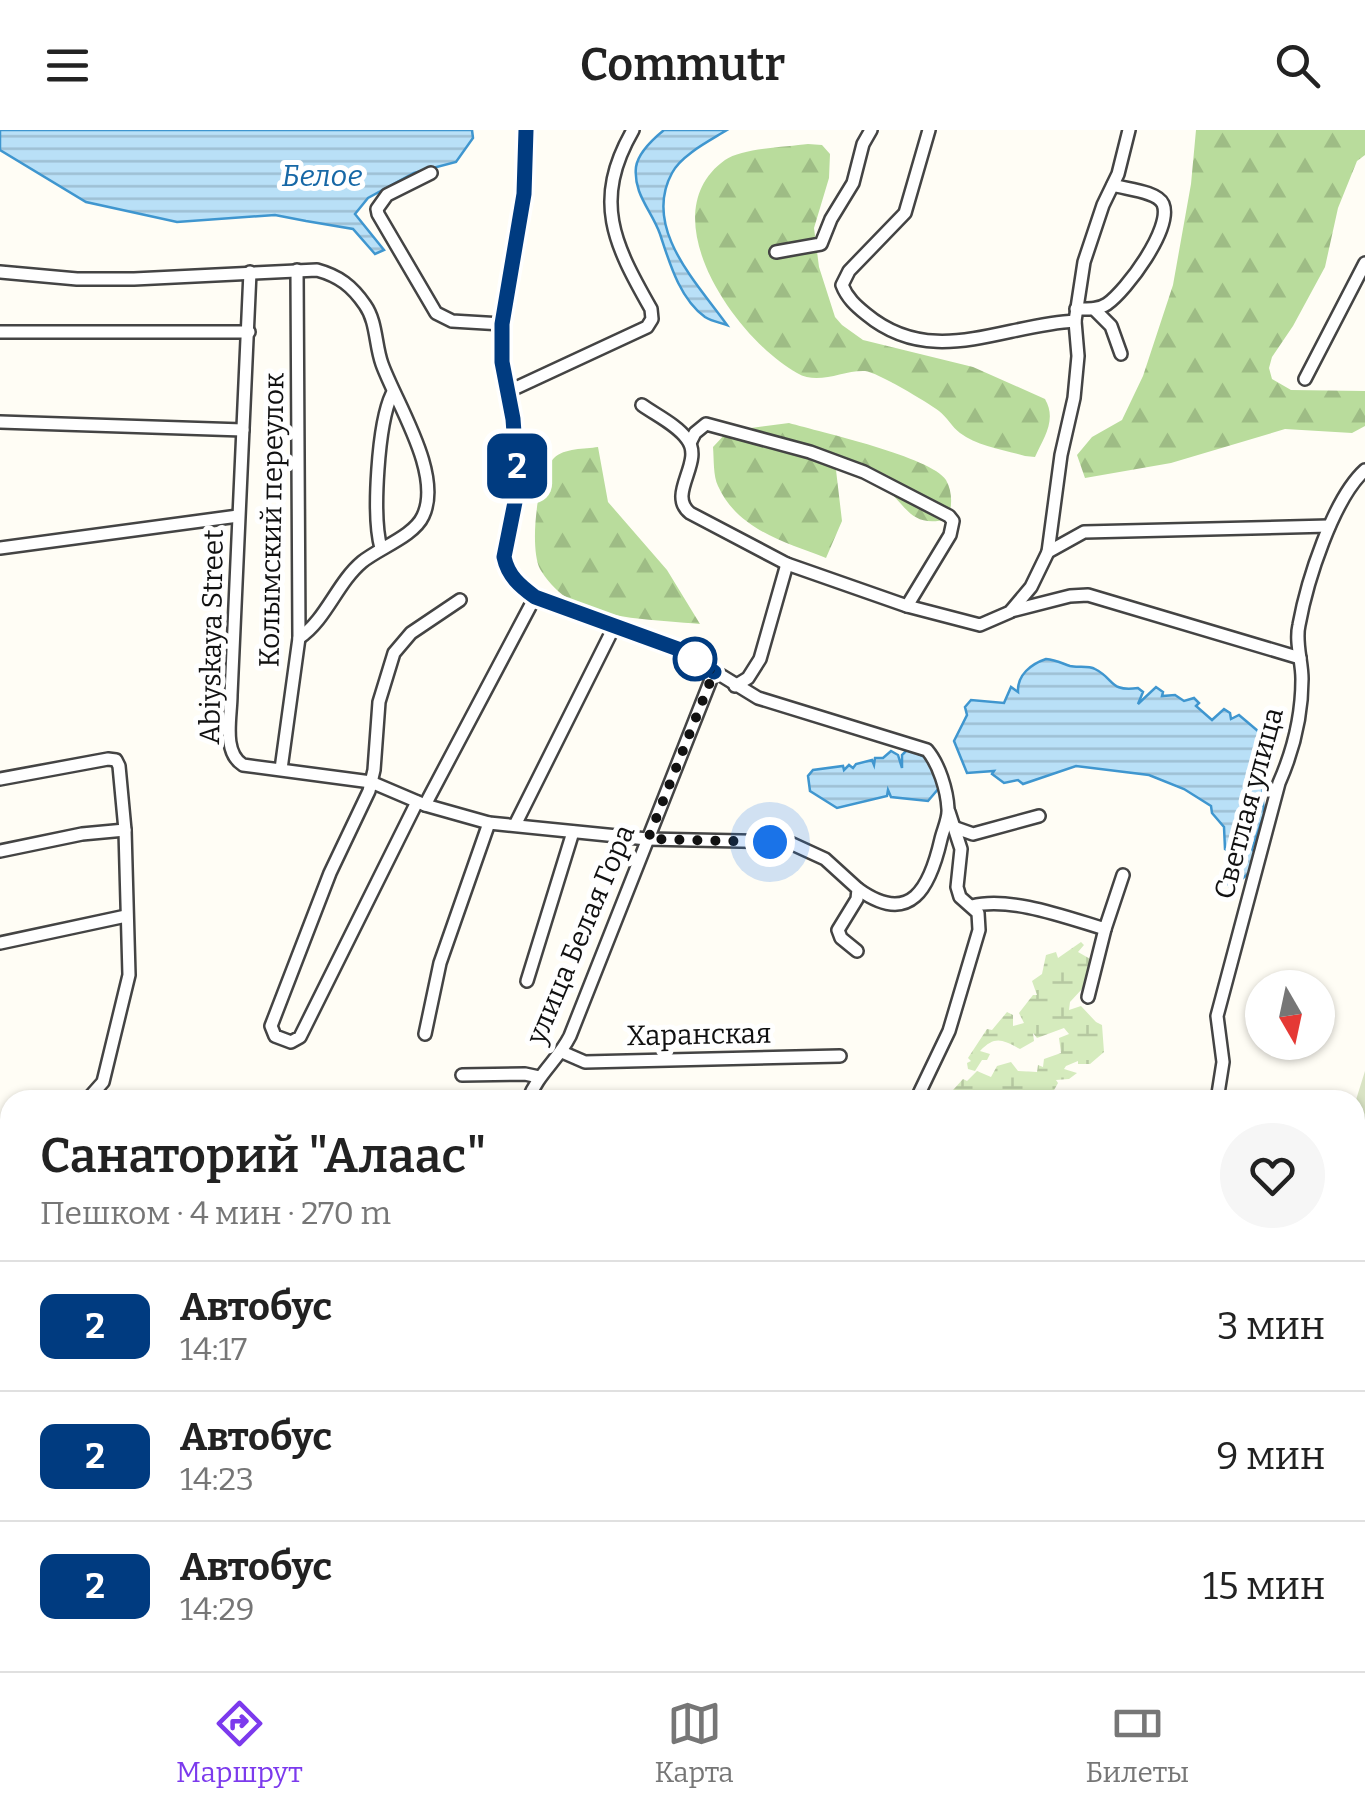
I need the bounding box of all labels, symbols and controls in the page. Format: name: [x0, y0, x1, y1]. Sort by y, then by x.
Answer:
icon: menu: [40, 38, 95, 93]
text: Commutr: [580, 38, 785, 92]
icon: search: [1270, 38, 1325, 93]
water label: Белое: [282, 158, 362, 194]
street label: Колымский переулок: [252, 372, 291, 668]
line badge: 2: [484, 434, 550, 498]
text: 2: [507, 445, 527, 487]
street label: Abiyskaya Street: [193, 529, 230, 745]
unlabelled marker: [674, 638, 716, 680]
street label: Светлая улица: [1207, 704, 1290, 902]
your location: [745, 817, 795, 867]
street label: улица Белая Гора: [519, 820, 641, 1050]
north arrow: [1245, 970, 1335, 1060]
map controls: [1245, 970, 1335, 1060]
street label: Харанская: [626, 1017, 772, 1052]
button: heart: [1220, 1123, 1325, 1228]
text: Санаторий "Алаас": [40, 1127, 487, 1185]
text: Пешком · 4 мин · 270 m: [40, 1194, 391, 1232]
text: Автобус: [180, 1284, 332, 1330]
text: 3 мин: [1217, 1303, 1325, 1349]
text: 2: [85, 1305, 105, 1347]
text: 14:17: [180, 1330, 247, 1368]
text: Автобус: [180, 1414, 332, 1460]
text: 9 мин: [1216, 1433, 1325, 1479]
text: 2: [85, 1435, 105, 1477]
text: 14:23: [180, 1460, 254, 1498]
text: Автобус: [180, 1544, 332, 1590]
text: 15 мин: [1203, 1563, 1325, 1609]
text: 2: [85, 1565, 105, 1607]
text: 14:29: [180, 1590, 255, 1628]
tab: Маршрут: [176, 1696, 303, 1789]
tab: Карта: [655, 1696, 734, 1789]
tab: Билеты: [1085, 1696, 1189, 1789]

